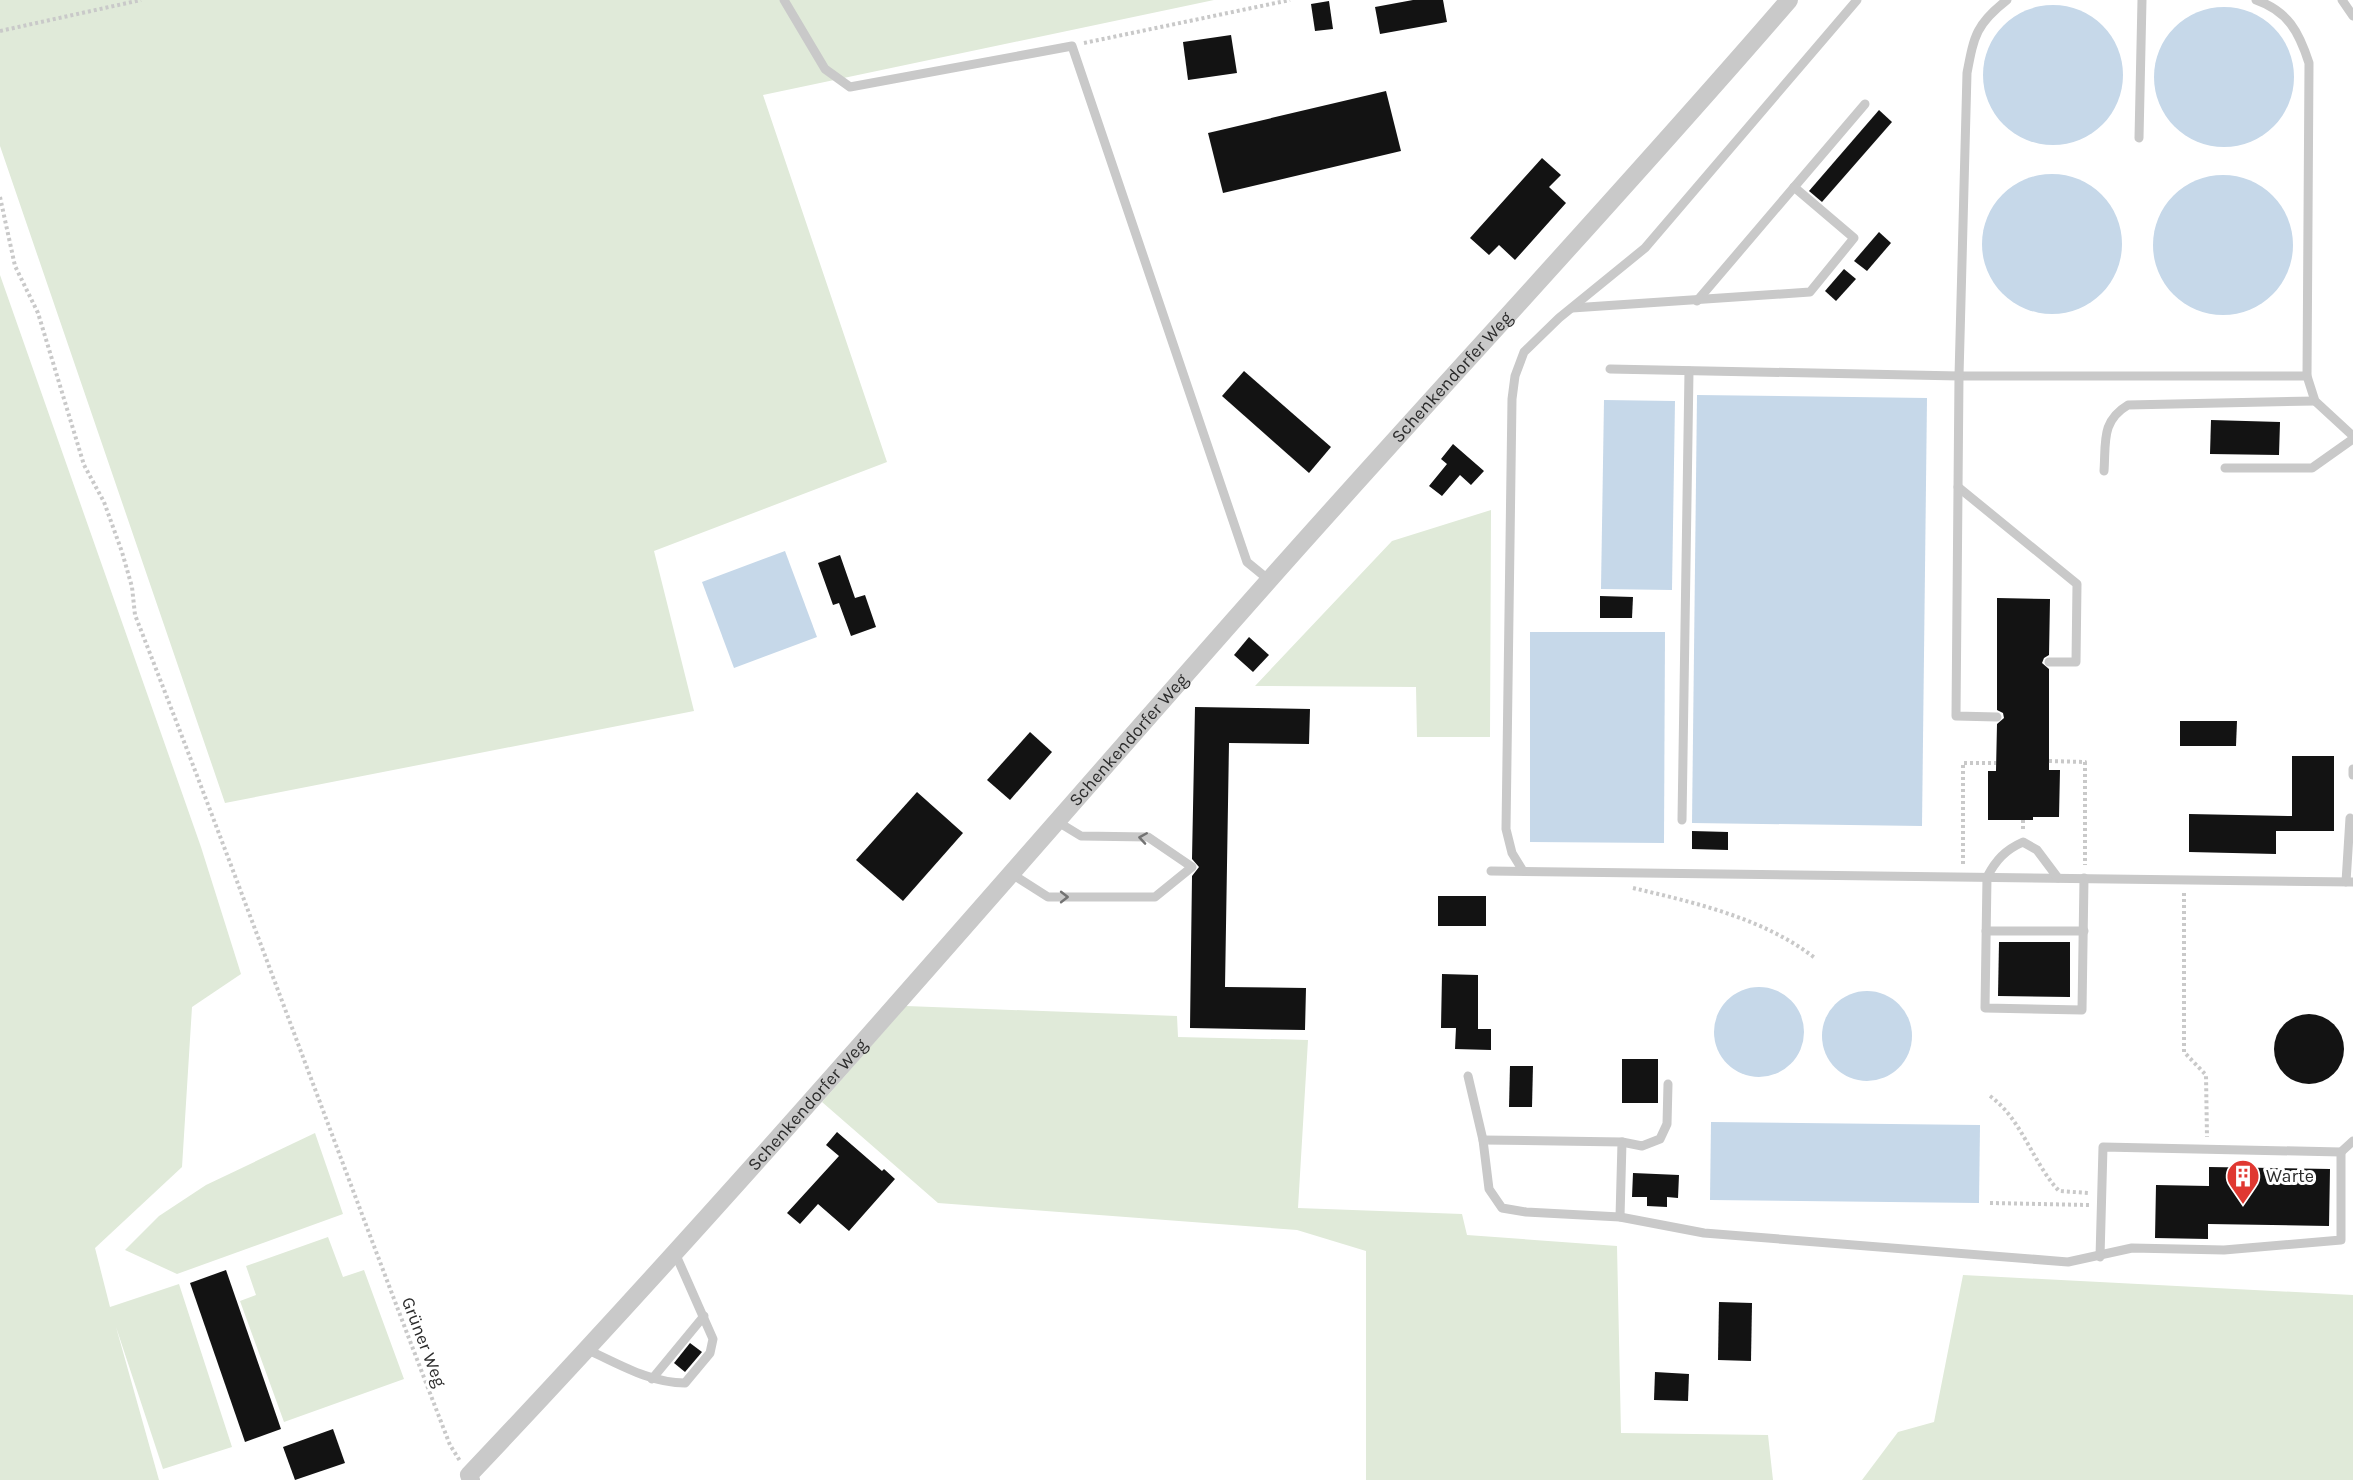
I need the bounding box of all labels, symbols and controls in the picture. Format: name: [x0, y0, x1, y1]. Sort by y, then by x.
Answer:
street label: Schenkendorfer Weg: [1387, 307, 1517, 447]
street label: Schenkendorfer Weg: [1064, 669, 1193, 811]
one-way arrow: [1138, 833, 1148, 845]
one-way arrow: [1059, 891, 1068, 903]
street label: Schenkendorfer Weg: [743, 1034, 872, 1175]
building icon: Warte: [2225, 1158, 2261, 1205]
place label: Warte: [2266, 1165, 2314, 1187]
street label: Grüner Weg: [397, 1294, 451, 1390]

